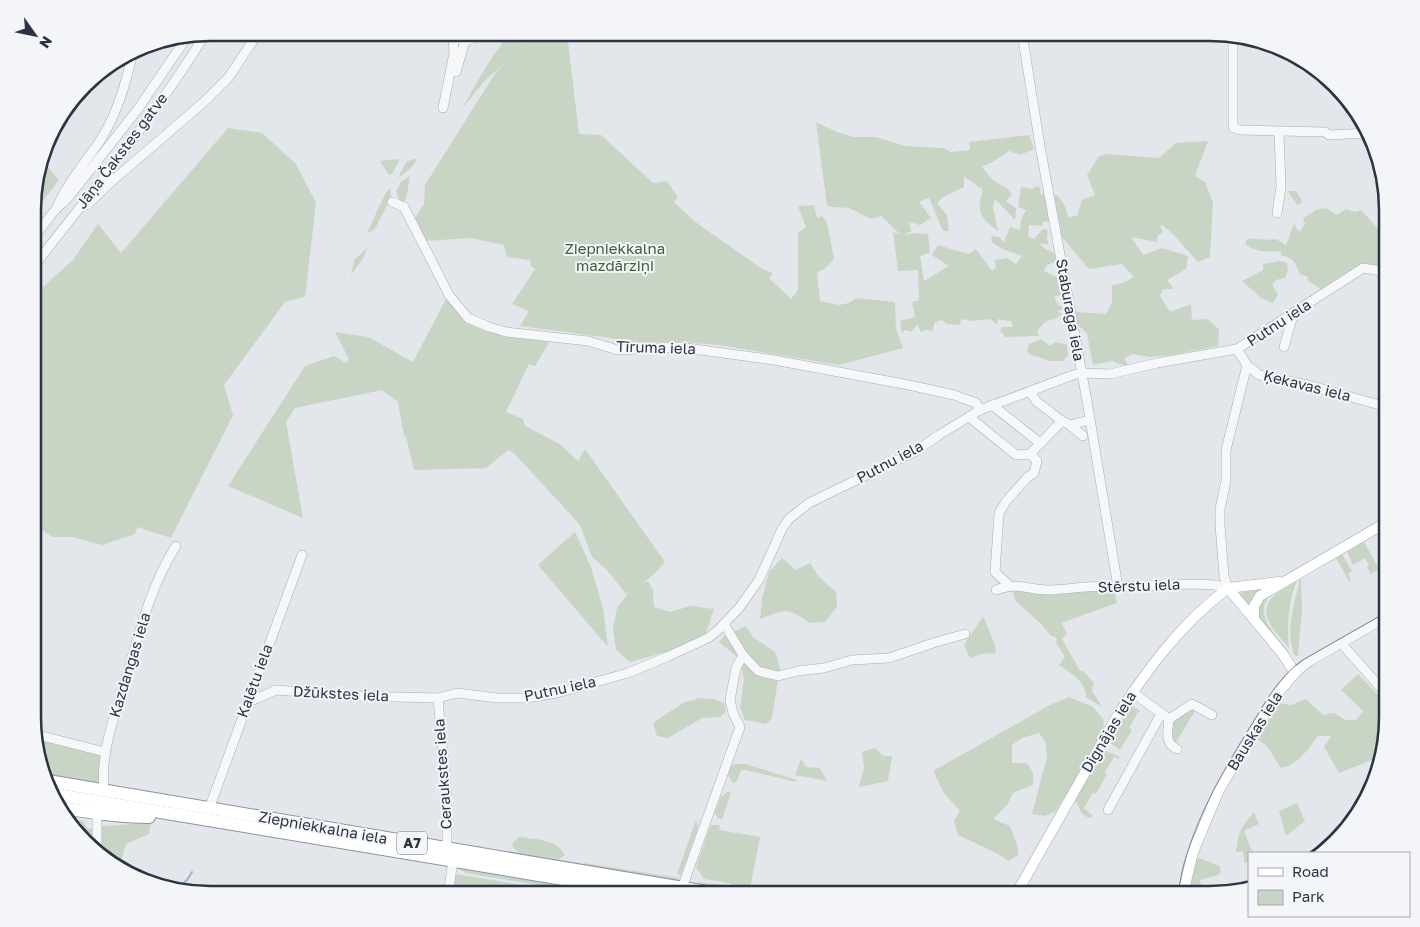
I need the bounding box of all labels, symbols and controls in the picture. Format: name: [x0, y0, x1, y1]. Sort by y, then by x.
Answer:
north arrow: [10, 10, 60, 60]
text: N: [36, 33, 56, 51]
street label: Jāņa Čakstes gatve: [72, 89, 172, 212]
park label: Ziepniekkalna mazdārziņi: [565, 239, 665, 275]
street label: Staburaga iela: [1053, 257, 1089, 362]
street label: Putnu iela: [1243, 295, 1314, 350]
street label: Tīruma iela: [616, 337, 696, 357]
street label: Ķekavas iela: [1261, 365, 1353, 406]
street label: Putnu iela: [853, 436, 926, 486]
street label: Stērstu iela: [1097, 575, 1181, 595]
street label: Kazdangas iela: [105, 610, 154, 719]
street label: Kalētu iela: [232, 641, 276, 720]
street label: Putnu iela: [522, 672, 597, 704]
street label: Džūkstes iela: [293, 682, 389, 704]
street label: Dignājas iela: [1077, 688, 1139, 775]
street label: Bauskas iela: [1223, 688, 1286, 773]
street label: Ceraukstes iela: [429, 718, 455, 830]
street label: Ziepniekkalna iela: [257, 807, 389, 847]
road number: A7: [397, 831, 427, 854]
legend: [1248, 852, 1410, 917]
text: Road: [1292, 862, 1329, 880]
text: Park: [1292, 887, 1325, 905]

